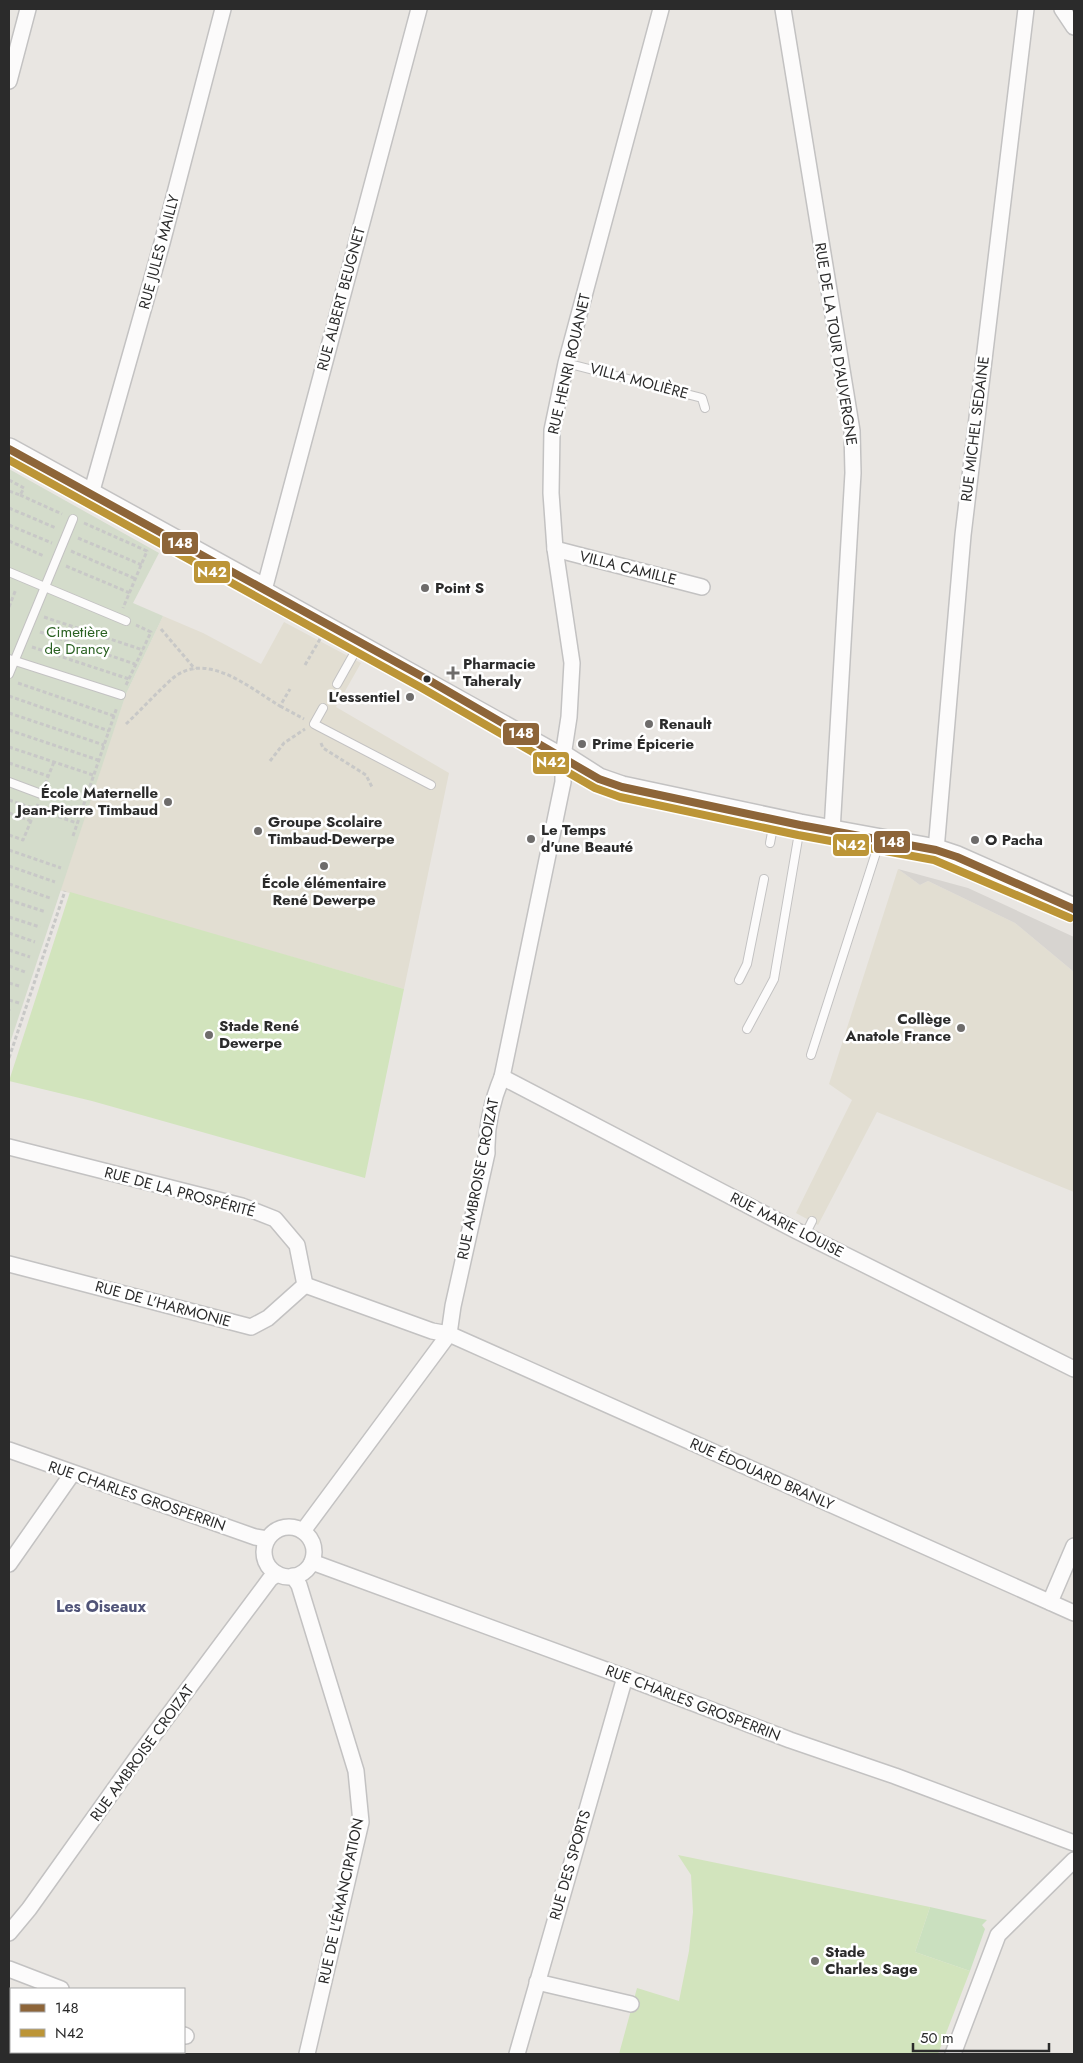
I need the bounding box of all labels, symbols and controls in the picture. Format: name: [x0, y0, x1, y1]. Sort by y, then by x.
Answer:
street label: RUE JULES MAILLY: [133, 192, 185, 312]
street label: RUE ALBERT BEUGNET: [311, 225, 371, 373]
street label: RUE DE LA TOUR D'AUVERGNE: [809, 241, 863, 447]
street label: RUE HENRI ROUANET: [542, 291, 596, 437]
street label: RUE MICHEL SEDAINE: [955, 355, 995, 503]
street label: VILLA MOLIÈRE: [587, 357, 691, 405]
line badge: 148: [161, 531, 199, 555]
text: 148: [167, 533, 193, 553]
street label: VILLA CAMILLE: [577, 545, 679, 591]
line badge: N42: [193, 560, 231, 584]
text: N42: [197, 562, 227, 582]
place label: Point S: [435, 577, 484, 599]
marker: Point S: [419, 582, 431, 594]
park label: Cimetière de Drancy: [45, 621, 110, 660]
place label: Pharmacie Taheraly: [463, 653, 536, 692]
marker: Pharmacie Taheraly: [447, 667, 459, 679]
unlabelled marker: [422, 674, 432, 684]
place label: L'essentiel: [329, 686, 400, 708]
marker: L'essentiel: [404, 691, 416, 703]
place label: Renault: [659, 713, 712, 735]
marker: Renault: [643, 718, 655, 730]
line badge: 148: [502, 722, 540, 746]
text: 148: [508, 723, 534, 743]
place label: Prime Épicerie: [592, 733, 694, 755]
marker: Prime Épicerie: [576, 738, 588, 750]
line badge: N42: [532, 751, 570, 775]
text: N42: [536, 752, 566, 772]
place label: École Maternelle Jean-Pierre Timbaud: [14, 782, 158, 821]
marker: École Maternelle Jean-Pierre Timbaud: [162, 796, 174, 808]
place label: Groupe Scolaire Timbaud-Dewerpe: [268, 811, 395, 850]
place label: Le Temps d'une Beauté: [541, 819, 633, 858]
marker: Groupe Scolaire Timbaud-Dewerpe: [252, 825, 264, 837]
place label: O Pacha: [985, 829, 1043, 851]
line badge: 148: [873, 830, 911, 854]
text: 148: [879, 832, 905, 852]
marker: Le Temps d'une Beauté: [525, 833, 537, 845]
line badge: N42: [832, 833, 870, 857]
marker: O Pacha: [969, 834, 981, 846]
text: N42: [836, 835, 866, 855]
marker: École élémentaire René Dewerpe: [318, 860, 330, 872]
place label: École élémentaire René Dewerpe: [262, 872, 387, 911]
place label: Collège Anatole France: [845, 1008, 951, 1047]
place label: Stade René Dewerpe: [219, 1015, 300, 1054]
marker: Collège Anatole France: [955, 1022, 967, 1034]
marker: Stade René Dewerpe: [203, 1029, 215, 1041]
street label: RUE AMBROISE CROIZAT: [452, 1096, 504, 1262]
street label: RUE DE LA PROSPÉRITÉ: [102, 1161, 258, 1223]
street label: RUE MARIE LOUISE: [726, 1187, 848, 1263]
street label: RUE DE L'HARMONIE: [93, 1275, 233, 1333]
street label: RUE ÉDOUARD BRANLY: [686, 1432, 838, 1516]
street label: RUE CHARLES GROSPERRIN: [45, 1455, 229, 1537]
district label: Les Oiseaux: [56, 1595, 147, 1618]
street label: RUE CHARLES GROSPERRIN: [602, 1659, 784, 1747]
street label: RUE AMBROISE CROIZAT: [85, 1680, 199, 1826]
street label: RUE DES SPORTS: [544, 1807, 596, 1923]
street label: RUE DE L'ÉMANCIPATION: [313, 1816, 369, 1986]
place label: Stade Charles Sage: [825, 1941, 918, 1980]
marker: Stade Charles Sage: [809, 1955, 821, 1967]
legend: [10, 1988, 185, 2053]
text: 148: [55, 1997, 79, 2019]
scale bar: [913, 2020, 1049, 2052]
text: N42: [55, 2022, 84, 2044]
text: 50 m: [920, 2027, 954, 2049]

